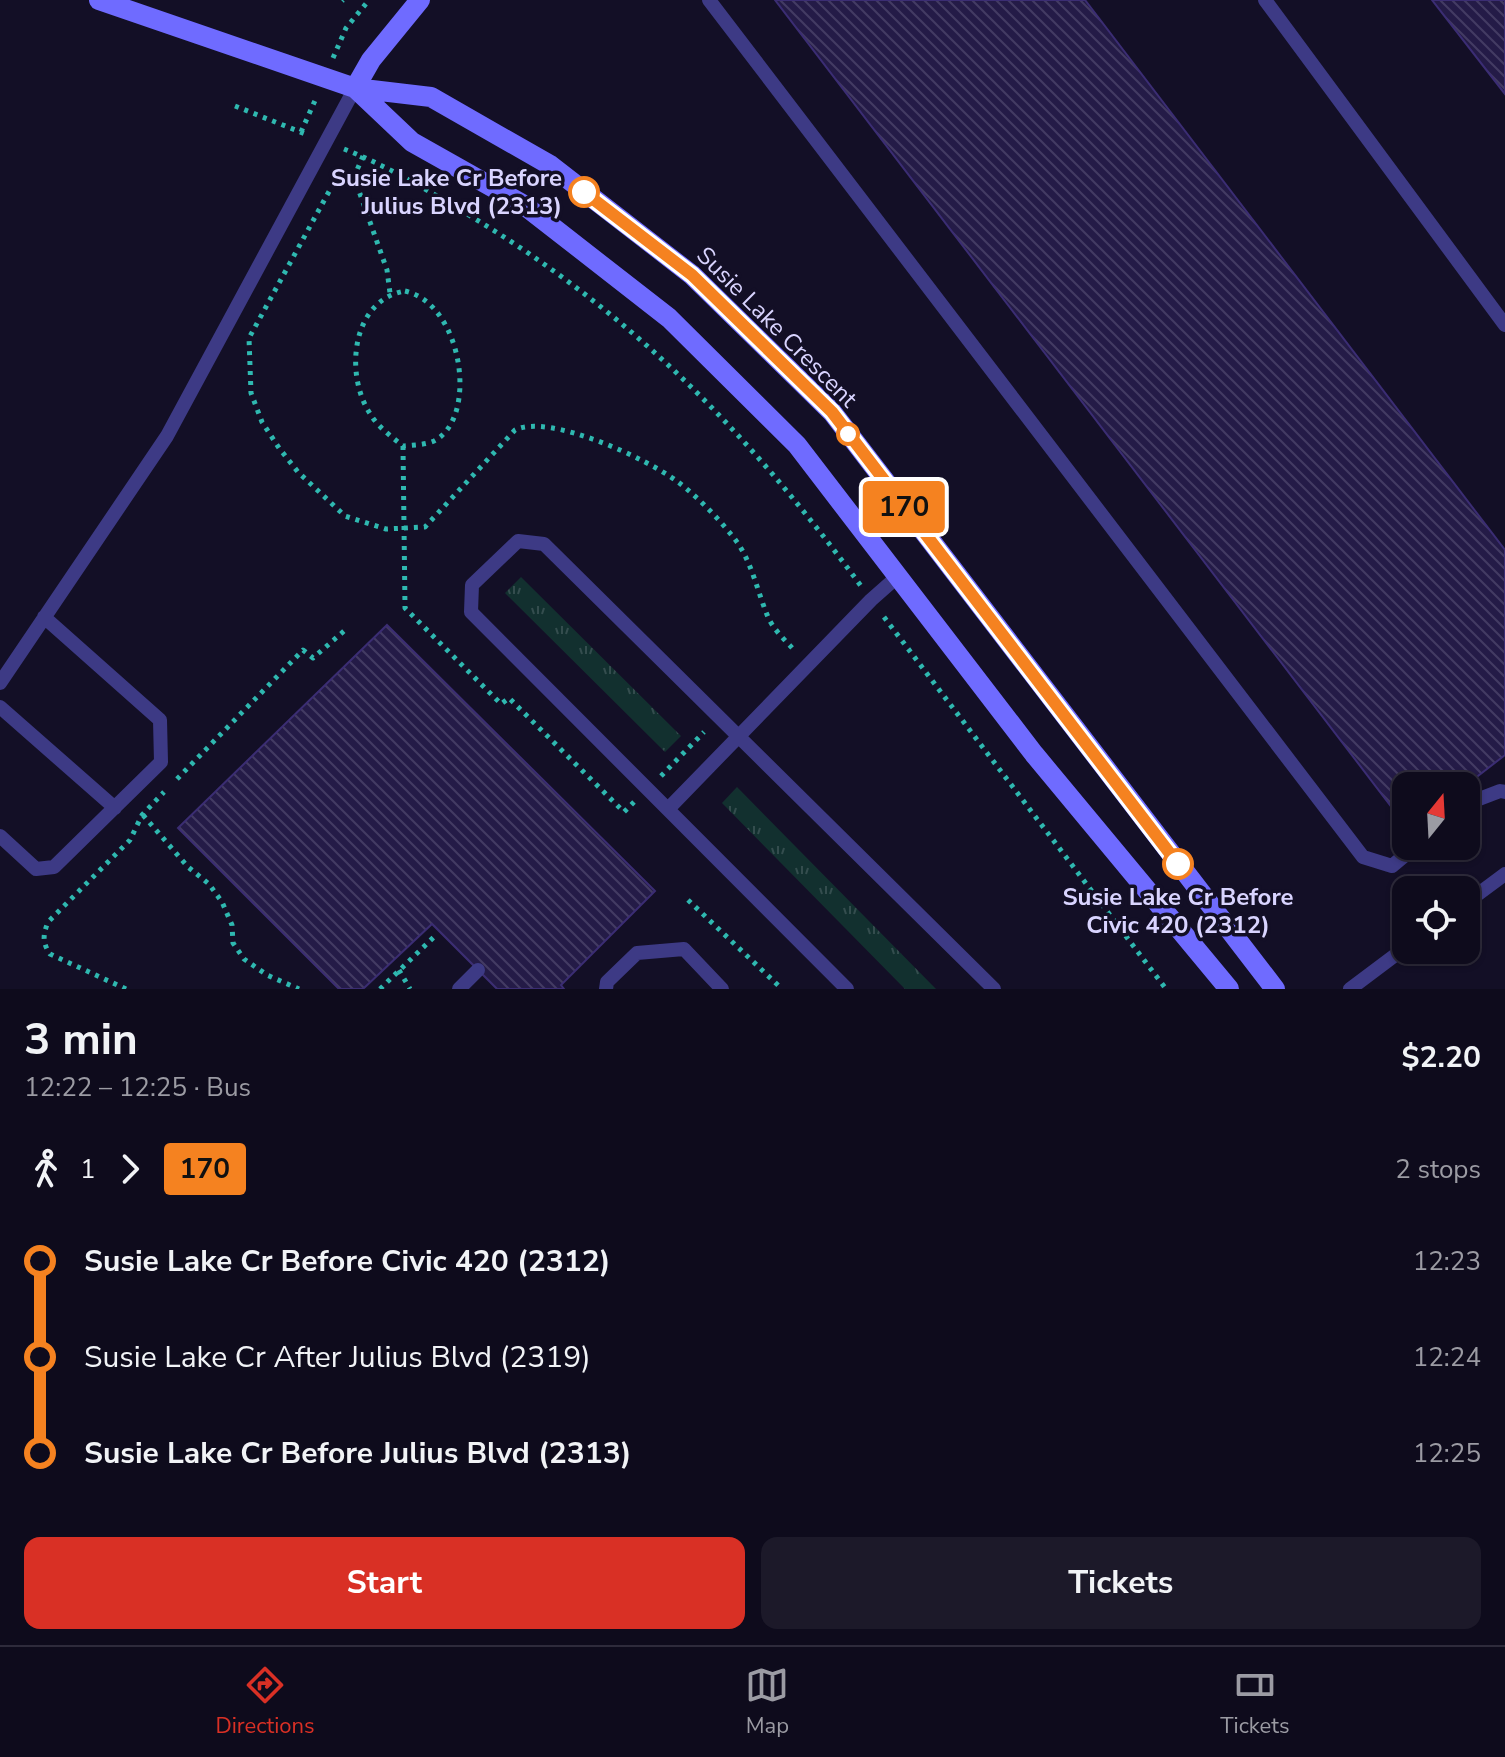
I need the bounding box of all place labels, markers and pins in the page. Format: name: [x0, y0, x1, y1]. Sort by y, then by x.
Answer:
place label: Susie Lake Cr Before Julius Blvd (2313): [331, 162, 562, 222]
marker: Susie Lake Cr Before Julius Blvd (2313): [569, 177, 599, 207]
unlabelled marker: [837, 423, 859, 445]
marker: Susie Lake Cr Before Civic 420 (2312): [1163, 849, 1193, 879]
place label: Susie Lake Cr Before Civic 420 (2312): [1062, 881, 1294, 941]

